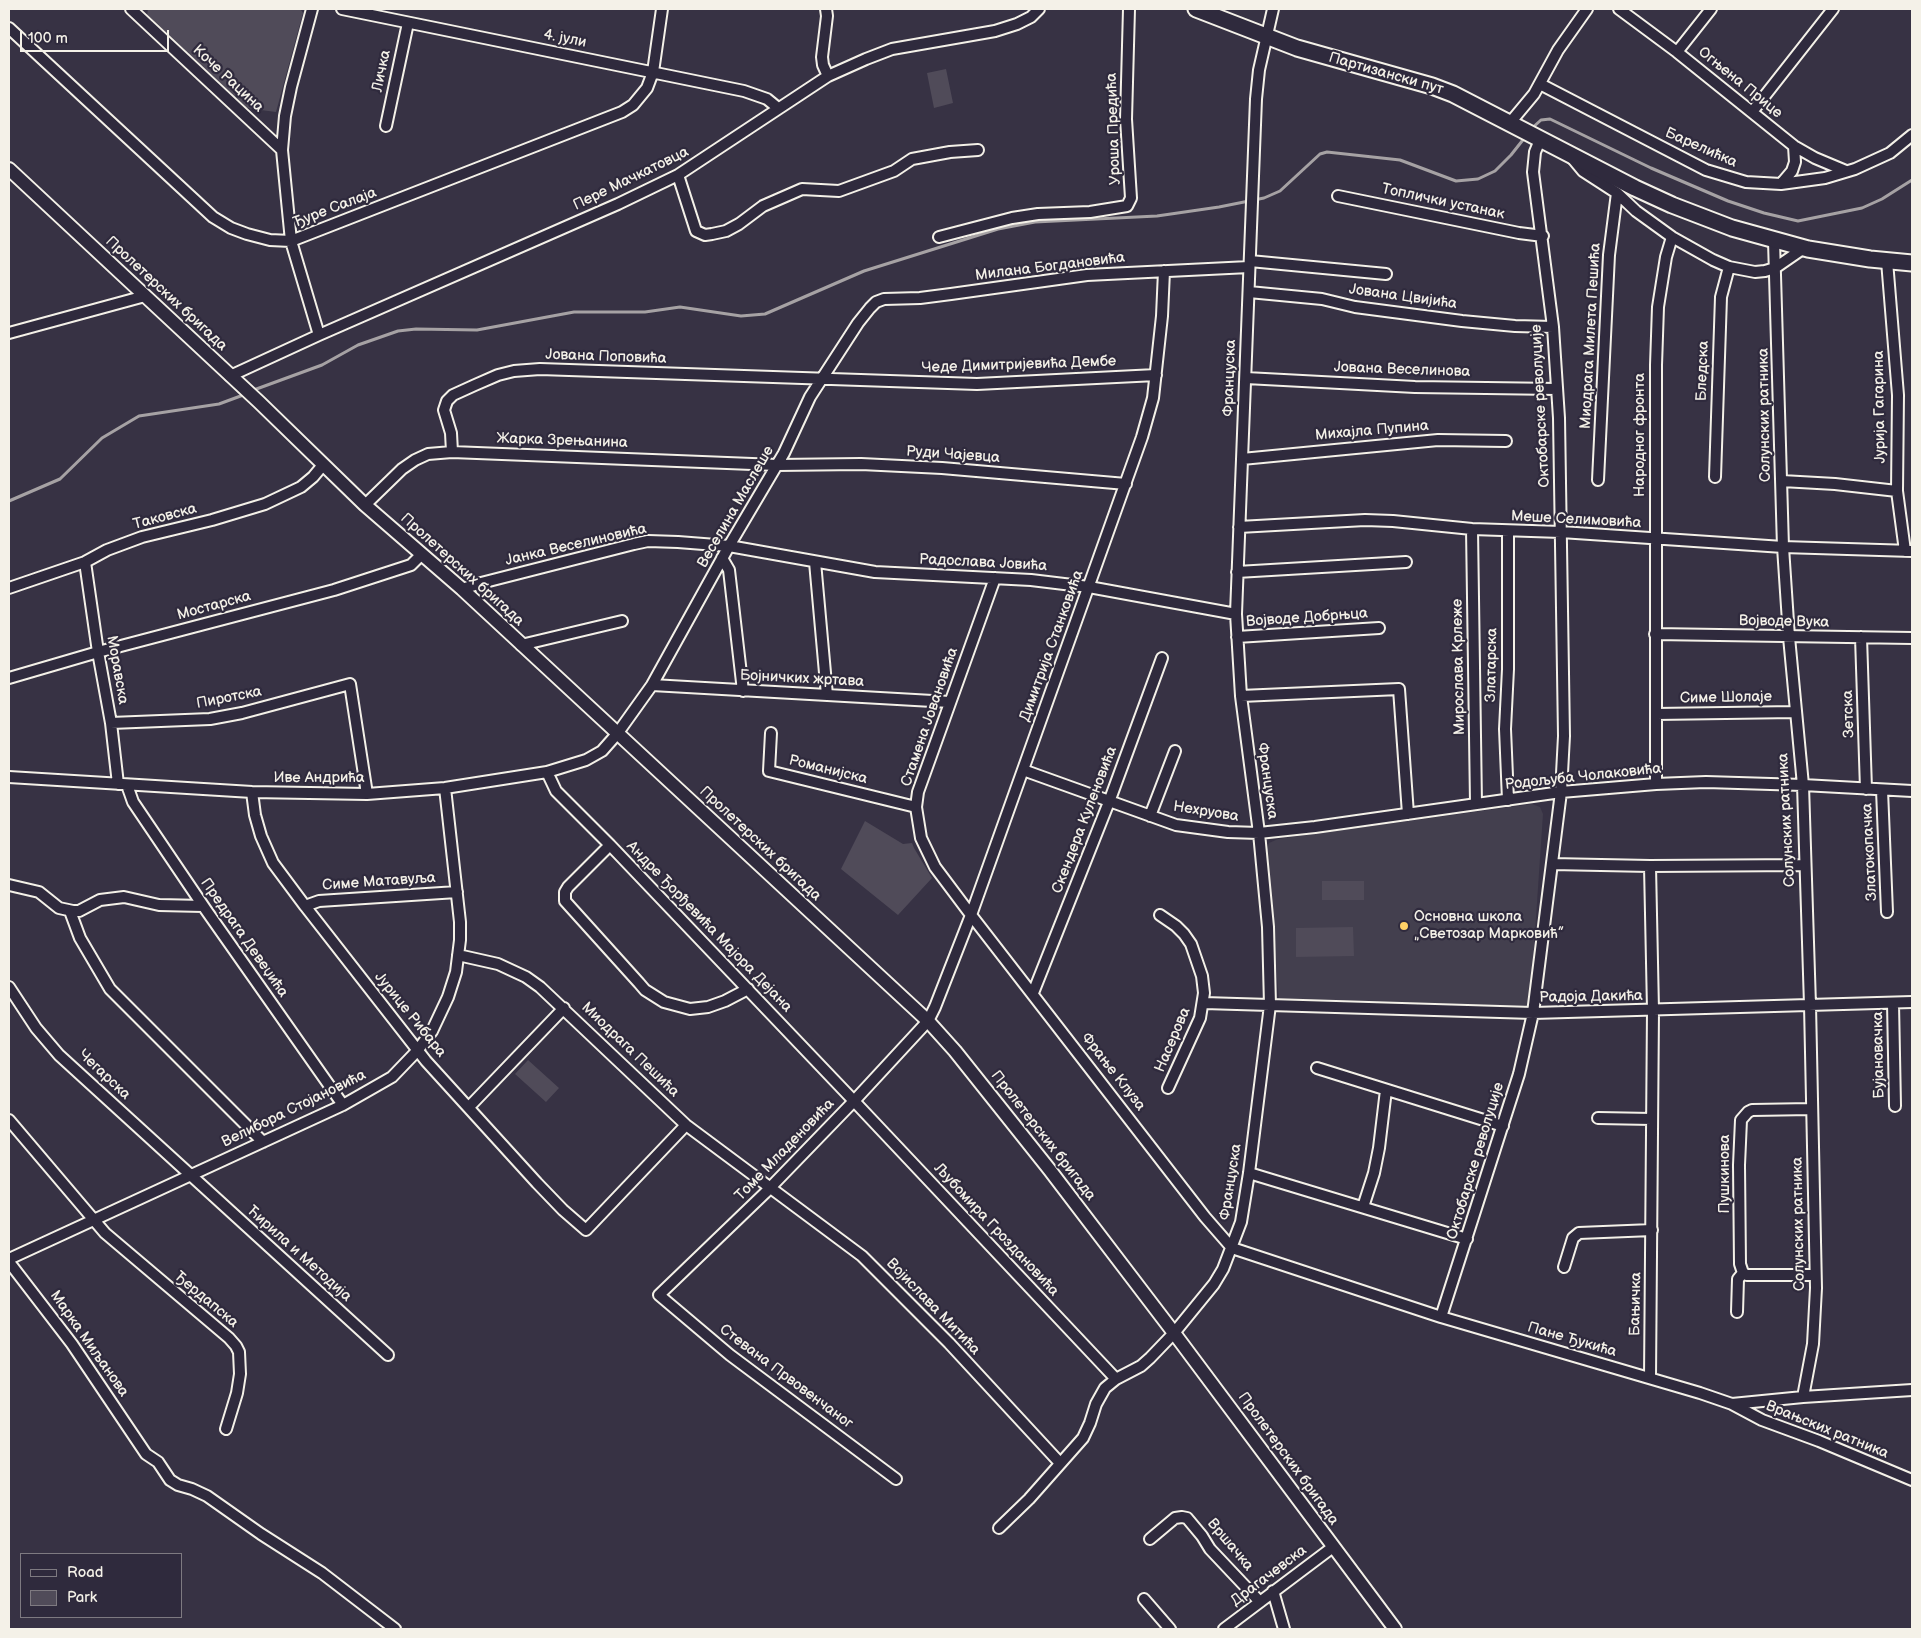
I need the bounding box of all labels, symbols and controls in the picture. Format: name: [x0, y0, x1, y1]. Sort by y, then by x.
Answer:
scale bar: [22, 20, 171, 52]
street label: 4. јули: [542, 26, 588, 52]
text: 100 m: [28, 29, 68, 48]
street label: Коче Рацина: [189, 42, 267, 116]
street label: Огњена Прице: [1694, 43, 1786, 123]
street label: Личка: [369, 48, 395, 94]
street label: Партизански пут: [1327, 49, 1445, 99]
street label: Уроша Предића: [1103, 73, 1125, 185]
street label: Барелићка: [1662, 124, 1740, 172]
street label: Пере Мачкатовца: [570, 143, 692, 215]
street label: Топлички устанак: [1380, 180, 1506, 224]
street label: Ђуре Салаја: [291, 184, 379, 232]
street label: Пролетерских бригада: [101, 233, 231, 355]
street label: Миодрага Милета Пешића: [1577, 242, 1605, 430]
street label: Милана Богдановића: [974, 249, 1126, 285]
street label: Јована Цвијића: [1348, 281, 1458, 313]
street label: Октобарске револуције: [1528, 324, 1554, 488]
street label: Француска: [1220, 339, 1240, 417]
street label: Бледска: [1693, 341, 1713, 401]
street label: Јована Поповића: [545, 346, 667, 368]
street label: Солунских ратника: [1755, 348, 1775, 482]
street label: Јурија Гагарина: [1870, 350, 1890, 464]
street label: Чеде Димитријевића Дембе: [921, 353, 1117, 377]
street label: Јована Веселинова: [1333, 359, 1471, 381]
street label: Народног фронта: [1631, 373, 1649, 497]
street label: Михајла Пупина: [1315, 417, 1429, 445]
street label: Жарка Зрењанина: [496, 430, 628, 452]
street label: Веселина Маслеше: [694, 443, 778, 571]
street label: Руди Чајевца: [905, 443, 1001, 467]
street label: Таковска: [131, 500, 199, 534]
street label: Меше Селимовића: [1510, 508, 1642, 532]
street label: Пролетерских бригада: [397, 510, 527, 630]
street label: Јанка Веселиновића: [504, 520, 648, 570]
street label: Радослава Јовића: [918, 551, 1048, 575]
street label: Димитрија Станковића: [1016, 568, 1088, 724]
street label: Мостарска: [175, 588, 253, 624]
street label: Мирослава Крлеже: [1449, 599, 1469, 735]
street label: Војводе Добрњца: [1245, 605, 1369, 631]
street label: Војводе Вука: [1739, 612, 1829, 632]
street label: Златарска: [1482, 628, 1502, 702]
street label: Моравска: [102, 634, 132, 706]
street label: Стамена Јовановића: [898, 645, 962, 789]
street label: Бојничких жртава: [739, 667, 865, 691]
street label: Пиротска: [195, 683, 263, 713]
street label: Симе Шолаје: [1680, 688, 1772, 708]
street label: Зетска: [1839, 690, 1859, 738]
street label: Француска: [1253, 742, 1281, 820]
street label: Скендера Куленовића: [1049, 744, 1121, 896]
street label: Романијска: [787, 752, 869, 788]
street label: Солунских ратника: [1775, 753, 1799, 887]
street label: Родољуба Чолаковића: [1504, 760, 1662, 794]
street label: Иве Андрића: [273, 769, 365, 787]
street label: Пролетерских бригада: [695, 783, 825, 905]
street label: Нехруова: [1172, 798, 1240, 826]
street label: Златокопачка: [1858, 803, 1882, 901]
street label: Андре Ђорђевића Мајора Дејана: [622, 838, 796, 1016]
street label: Симе Матавуља: [322, 869, 436, 895]
street label: Предрага Девеџића: [196, 875, 292, 1001]
place label: Основна школа „Светозар Марковић”: [1414, 908, 1564, 943]
marker: Основна школа „Светозар Марковић”: [1398, 920, 1410, 932]
street label: Јурице Рибара: [370, 969, 450, 1061]
street label: Радоја Дакића: [1539, 987, 1643, 1007]
street label: Миодрага Пешића: [577, 999, 683, 1101]
street label: Насерова: [1151, 1005, 1195, 1075]
street label: Бујановачка: [1869, 1011, 1889, 1099]
street label: Фрање Клуза: [1077, 1029, 1149, 1115]
street label: Чегарска: [74, 1046, 134, 1104]
street label: Велибора Стојановића: [219, 1066, 369, 1152]
street label: Пролетерских бригада: [987, 1067, 1099, 1205]
street label: Октобарске револуције: [1444, 1080, 1508, 1242]
street label: Томе Младеновића: [732, 1095, 838, 1205]
street label: Пушкинова: [1716, 1134, 1734, 1214]
street label: Француска: [1216, 1143, 1246, 1221]
street label: Солунских ратника: [1789, 1157, 1809, 1291]
street label: Љубомира Гроздановића: [930, 1160, 1062, 1300]
street label: Ћирила и Методија: [243, 1202, 355, 1306]
street label: Војислава Митића: [882, 1255, 984, 1359]
street label: Ђердапска: [170, 1268, 242, 1332]
street label: Бањичка: [1626, 1272, 1646, 1336]
street label: Марка Миљанова: [46, 1287, 132, 1401]
street label: Пане Ђукића: [1525, 1319, 1619, 1361]
street label: Стевана Првовенчаног: [716, 1321, 856, 1433]
street label: Пролетерских бригада: [1234, 1389, 1342, 1529]
street label: Врањских ратника: [1763, 1397, 1891, 1463]
street label: Вршачка: [1203, 1515, 1257, 1575]
street label: Драгачевска: [1228, 1542, 1310, 1610]
legend: [20, 1553, 182, 1618]
text: Road: [67, 1563, 103, 1582]
text: Park: [67, 1588, 97, 1607]

